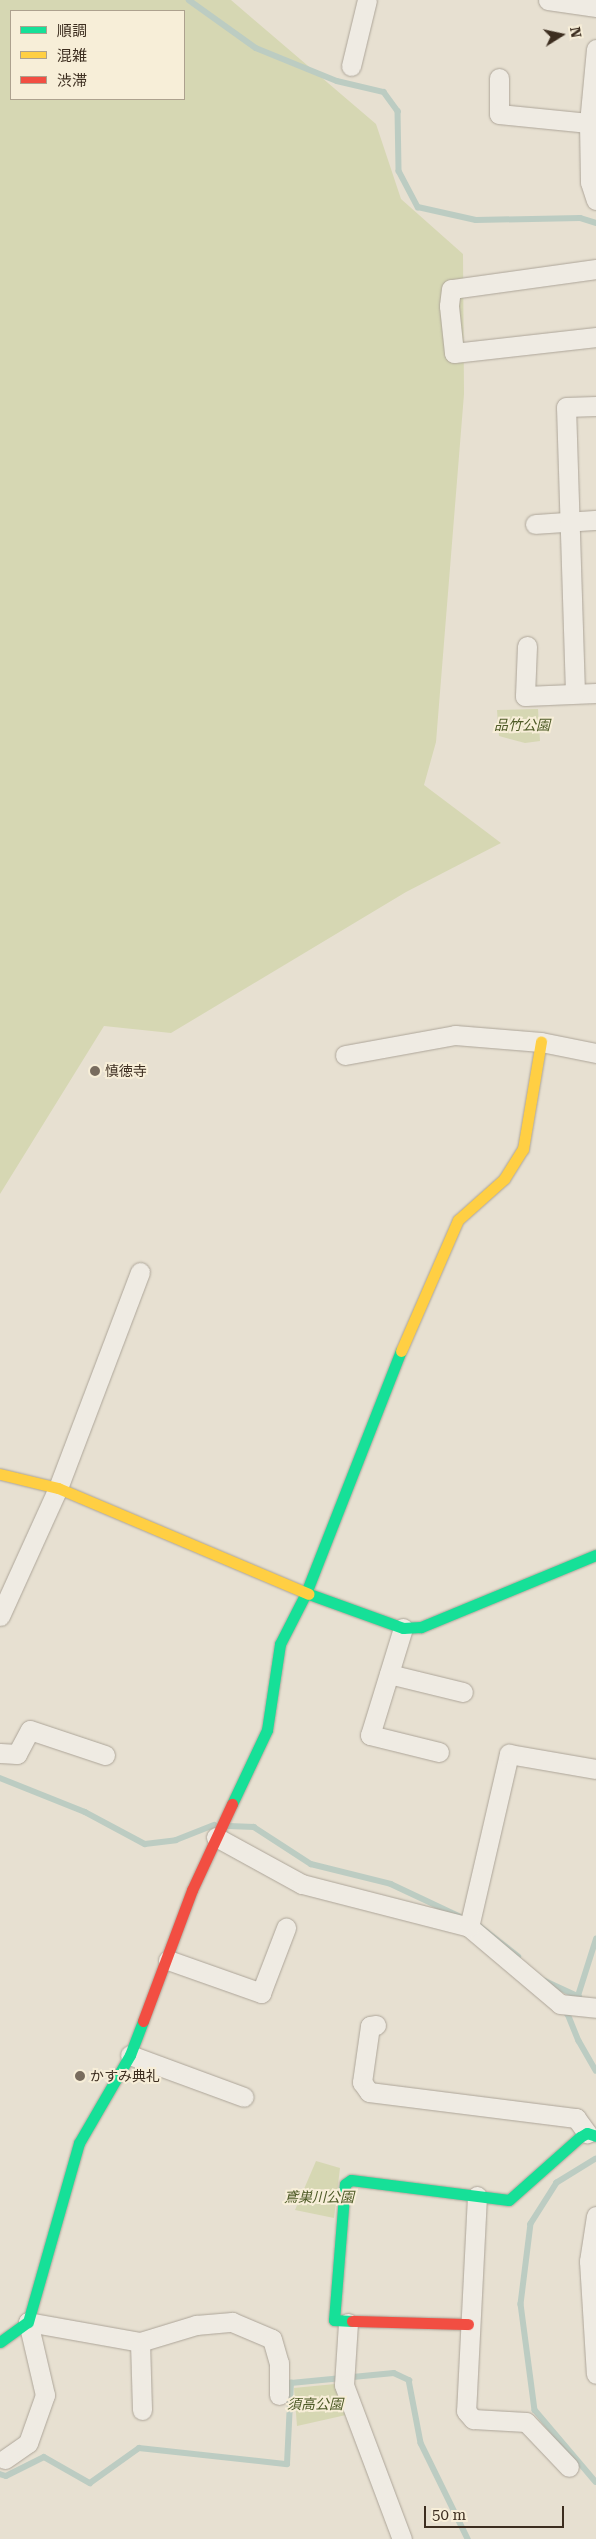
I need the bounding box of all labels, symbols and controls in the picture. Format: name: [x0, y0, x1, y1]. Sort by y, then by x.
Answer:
legend: [10, 10, 185, 100]
north arrow: [536, 10, 586, 60]
text: 順調: [57, 22, 87, 40]
text: N: [567, 26, 585, 39]
text: 混雑: [57, 47, 87, 65]
text: 渋滞: [57, 72, 87, 90]
park label: 品竹公園: [494, 717, 550, 733]
place label: 慎徳寺: [105, 1063, 147, 1079]
marker: 慎徳寺: [89, 1065, 101, 1077]
place label: かすみ典礼: [90, 2068, 160, 2084]
marker: かすみ典礼: [74, 2070, 86, 2082]
park label: 鳶巣川公園: [284, 2189, 354, 2205]
park label: 須高公園: [287, 2396, 343, 2412]
scale bar: [426, 2496, 566, 2528]
text: 50 m: [432, 2506, 466, 2524]

